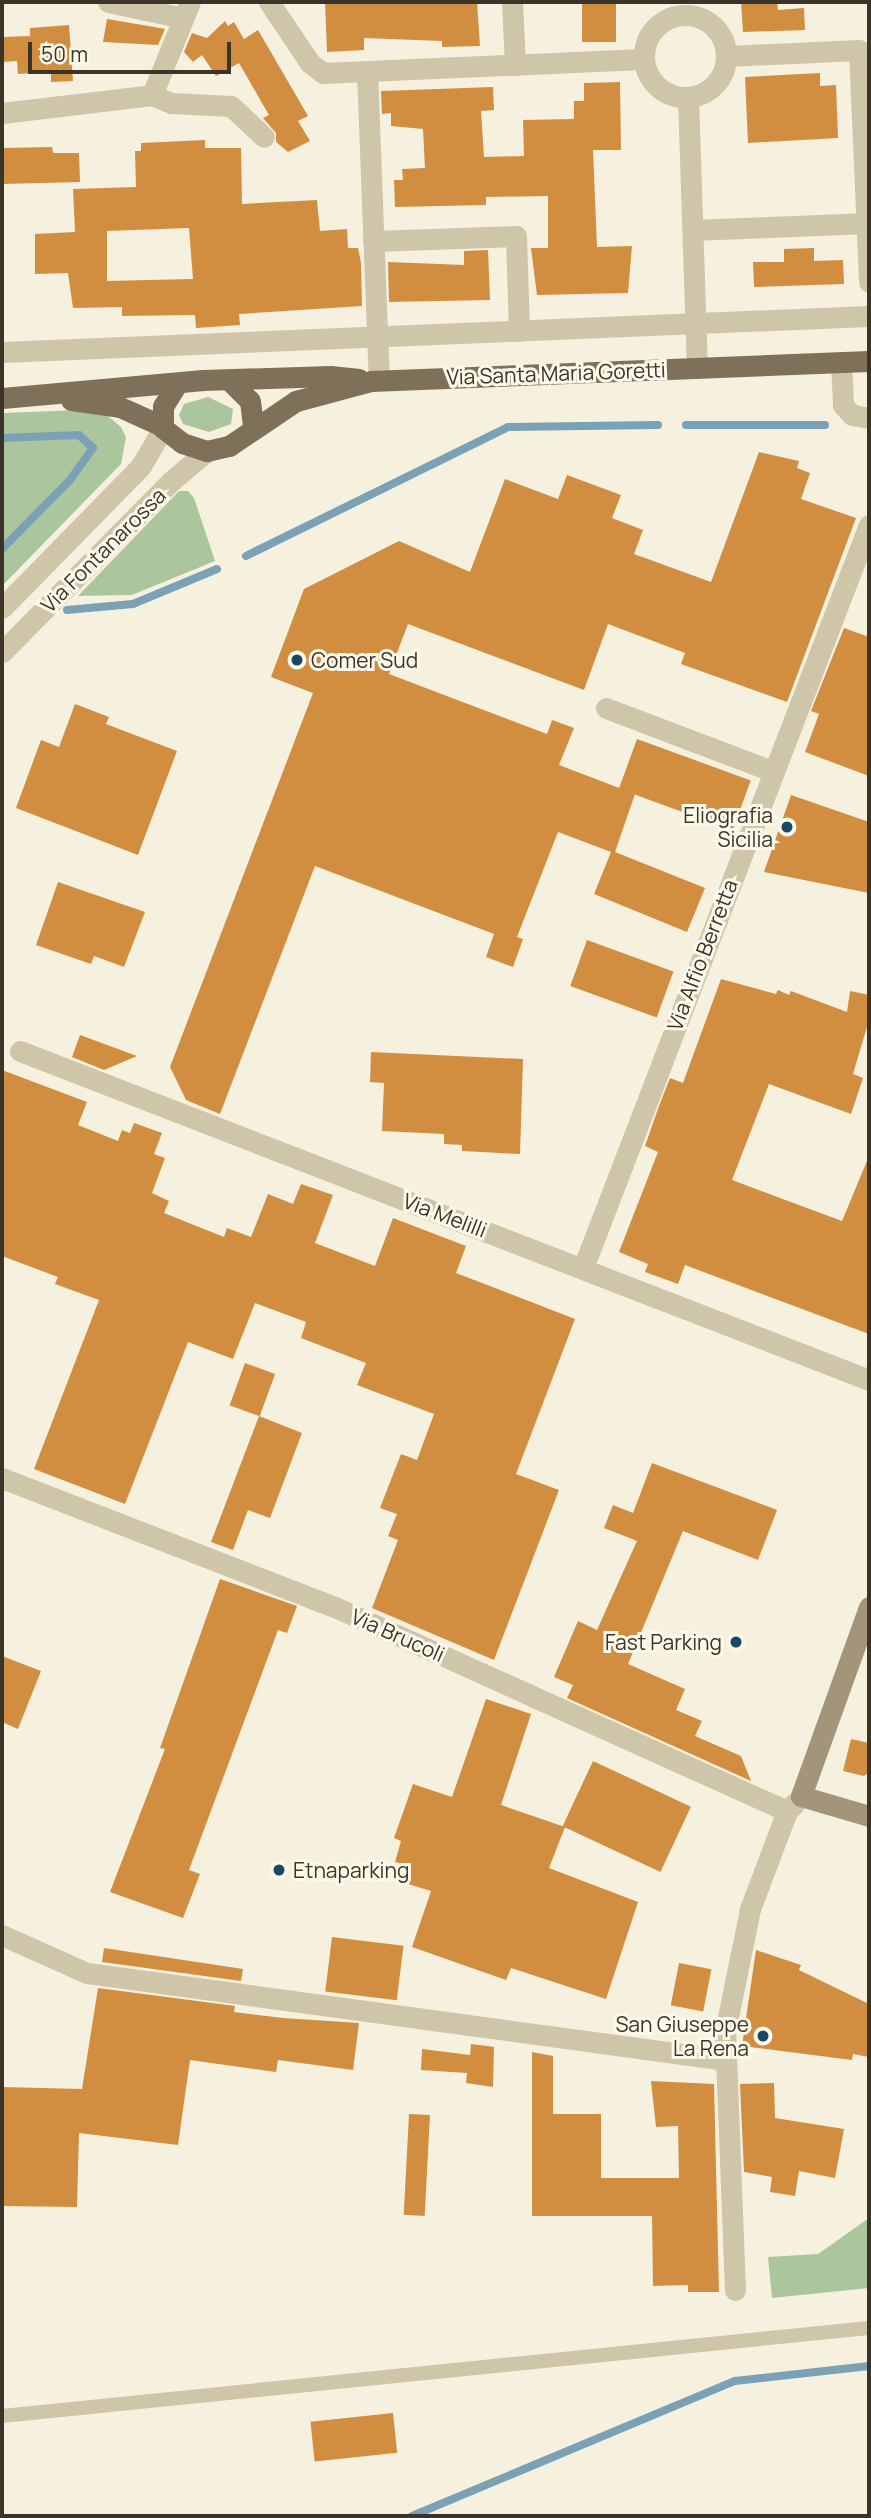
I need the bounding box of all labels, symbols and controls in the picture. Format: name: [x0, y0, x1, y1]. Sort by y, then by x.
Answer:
scale bar: [32, 28, 234, 72]
text: 50 m: [41, 40, 88, 68]
street label: Via Santa Maria Goretti: [446, 357, 666, 389]
street label: Via Fontanarossa: [35, 482, 171, 618]
place label: Comer Sud: [311, 647, 418, 673]
marker: Comer Sud: [289, 652, 305, 668]
place label: Eliografia Sicilia: [683, 802, 773, 852]
marker: Eliografia Sicilia: [779, 819, 795, 835]
street label: Via Alfio Berretta: [662, 876, 742, 1034]
street label: Via Melilli: [400, 1188, 490, 1242]
street label: Via Brucoli: [347, 1603, 449, 1667]
place label: Fast Parking: [605, 1629, 722, 1655]
marker: Fast Parking: [728, 1634, 744, 1650]
place label: Etnaparking: [293, 1857, 409, 1883]
marker: Etnaparking: [271, 1862, 287, 1878]
place label: San Giuseppe La Rena: [615, 2011, 749, 2061]
marker: San Giuseppe La Rena: [755, 2028, 771, 2044]

